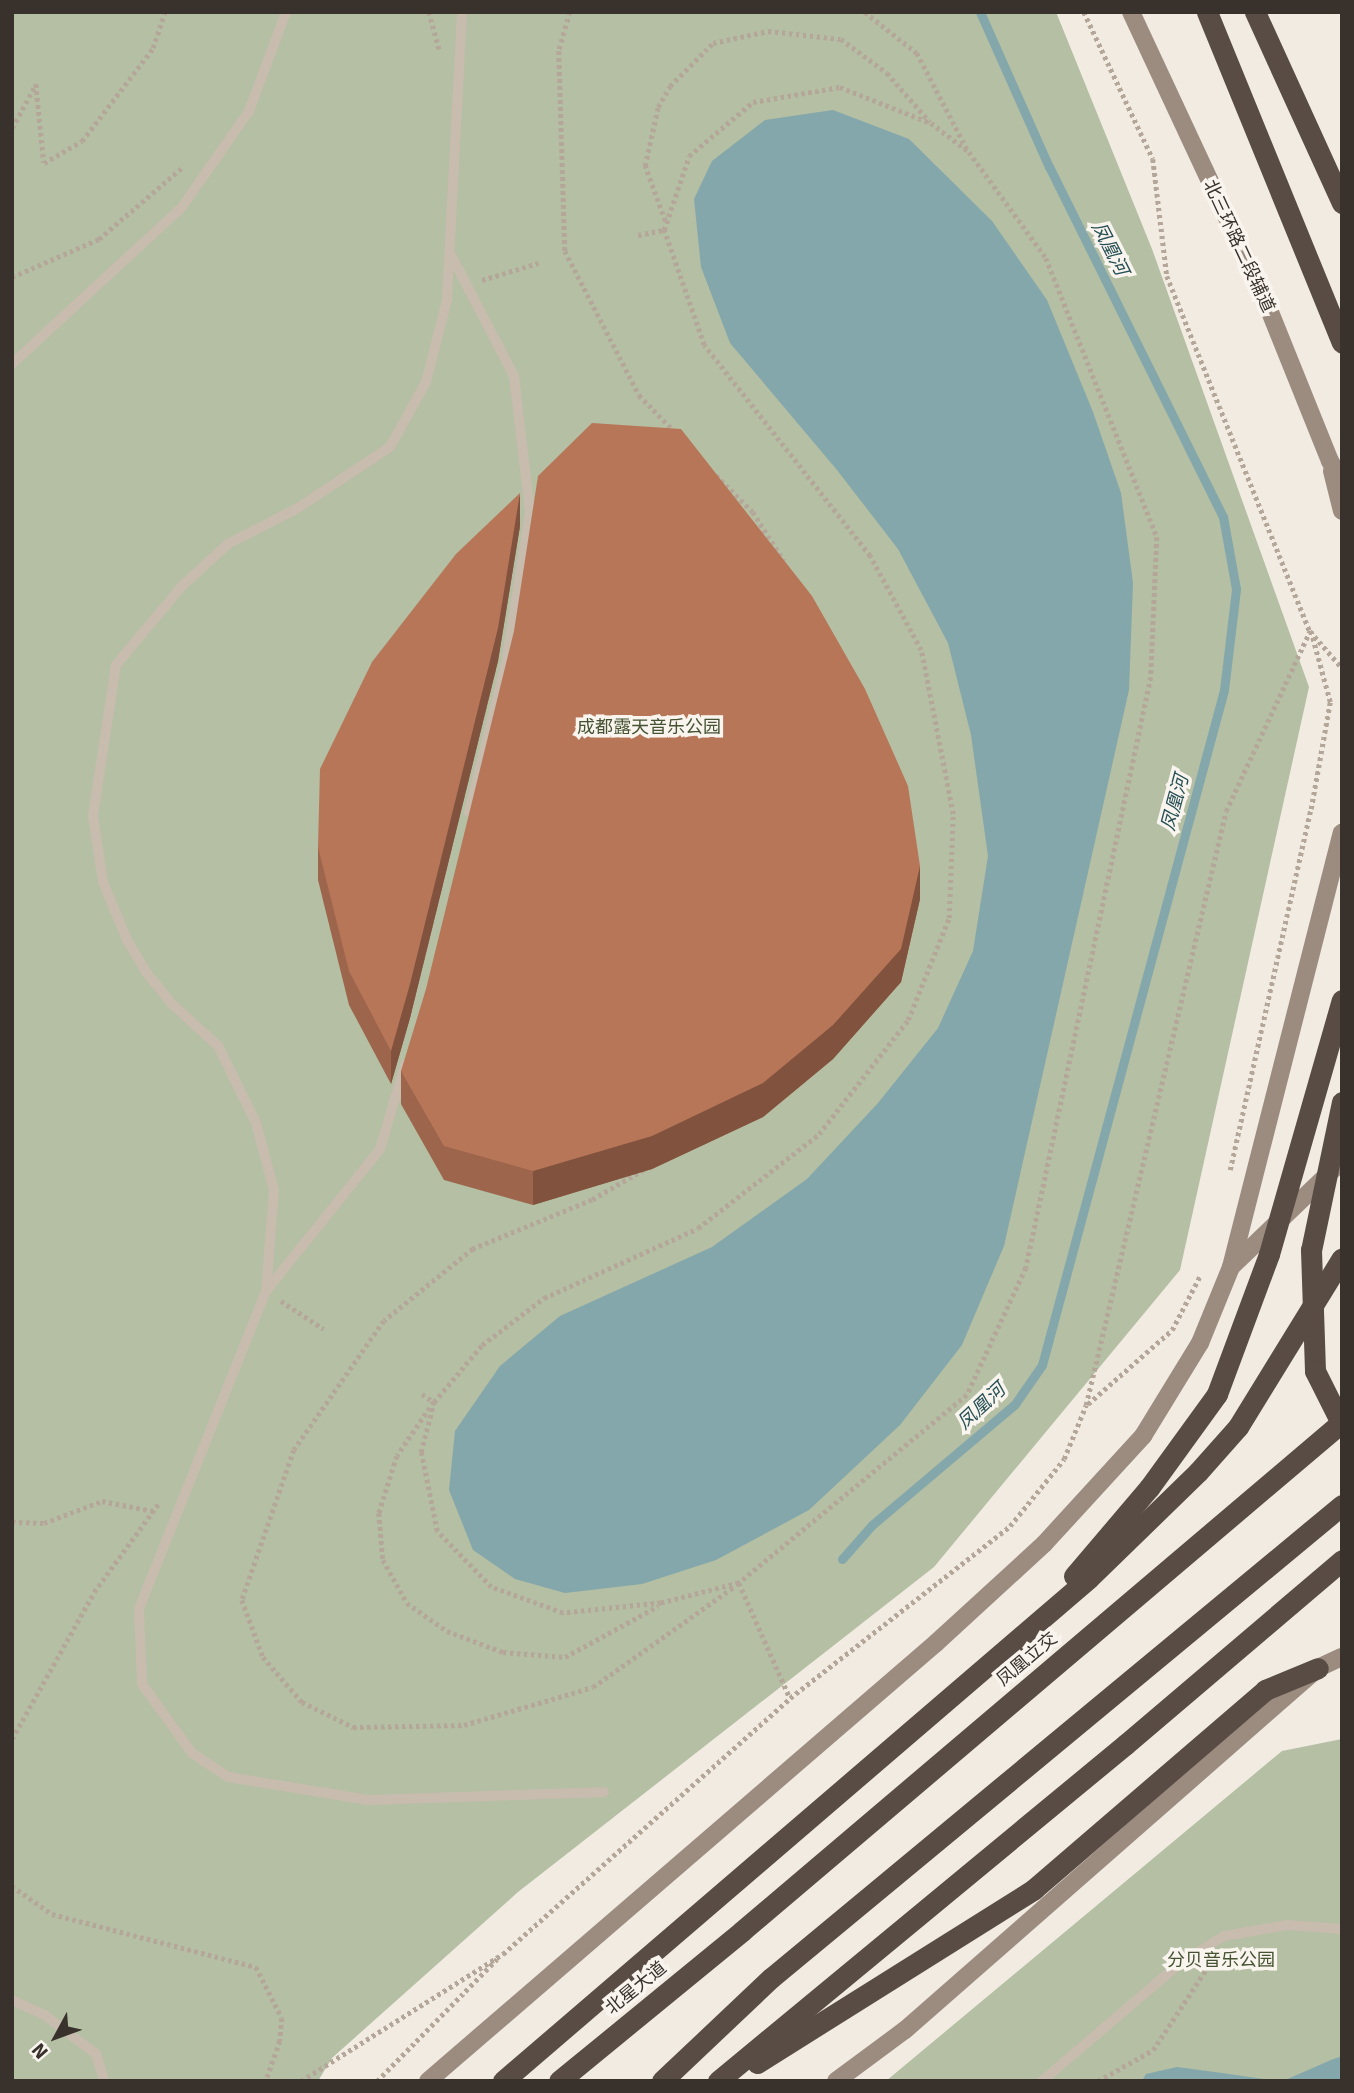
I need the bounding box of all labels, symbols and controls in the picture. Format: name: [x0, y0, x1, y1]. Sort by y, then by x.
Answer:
street label: 北三环路二段辅道: [1199, 176, 1279, 316]
water label: 凤凰河: [1086, 218, 1132, 280]
park label: 成都露天音乐公园: [577, 716, 721, 738]
water label: 凤凰河: [1158, 773, 1194, 833]
water label: 凤凰河: [953, 1379, 1011, 1435]
street label: 凤凰立交: [992, 1628, 1062, 1690]
park label: 分贝音乐公园: [1167, 1949, 1275, 1971]
street label: 北星大道: [601, 1957, 671, 2019]
north arrow: [21, 2002, 91, 2072]
text: N: [27, 2038, 54, 2064]

